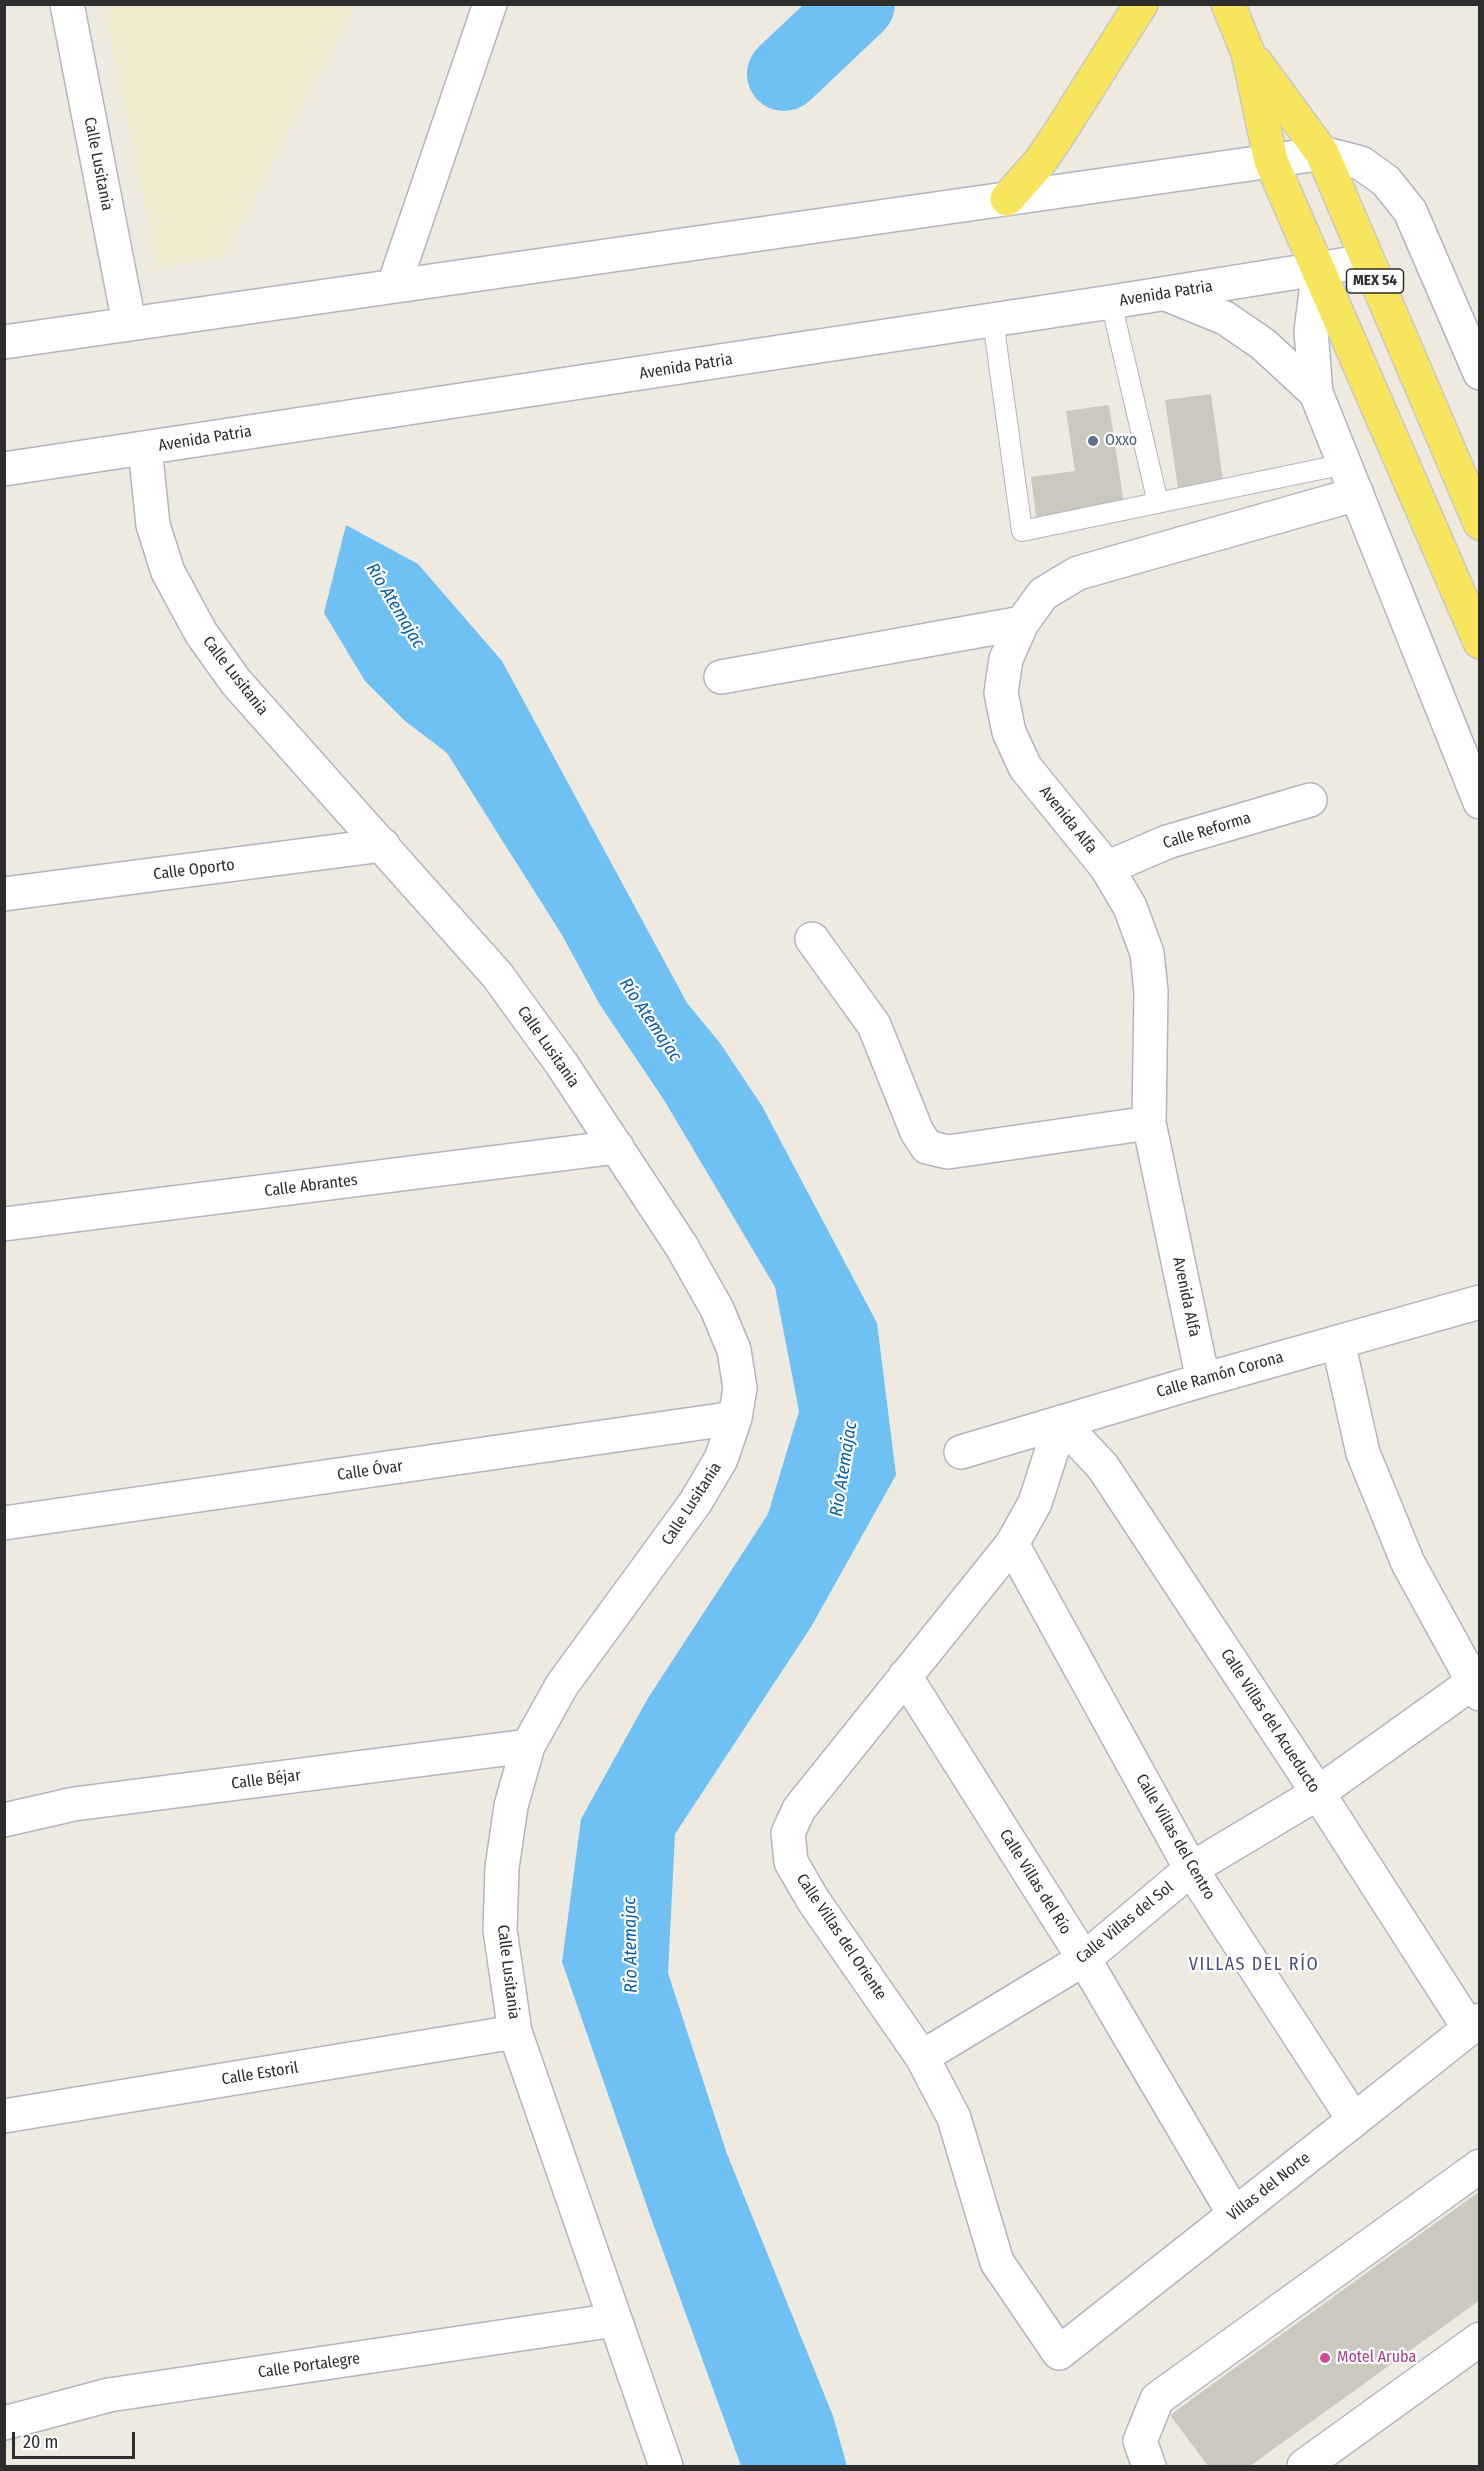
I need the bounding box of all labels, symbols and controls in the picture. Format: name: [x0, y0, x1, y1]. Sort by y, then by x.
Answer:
street label: Calle Lusitania: [80, 116, 116, 212]
road number: MEX 54: [1346, 269, 1404, 293]
street label: Avenida Patria: [1118, 277, 1214, 311]
street label: Avenida Patria: [638, 350, 734, 384]
street label: Avenida Patria: [157, 422, 253, 456]
place label: Oxxo: [1105, 431, 1137, 451]
marker: Oxxo: [1086, 434, 1100, 448]
water label: Río Atemajac: [361, 559, 429, 653]
street label: Calle Lusitania: [198, 633, 272, 719]
street label: Avenida Alfa: [1035, 782, 1101, 858]
street label: Calle Reforma: [1161, 809, 1253, 853]
street label: Calle Oporto: [152, 855, 236, 885]
water label: Río Atemajac: [614, 974, 686, 1066]
street label: Calle Lusitania: [513, 1003, 583, 1091]
street label: Calle Abrantes: [263, 1171, 359, 1201]
street label: Avenida Alfa: [1168, 1255, 1204, 1339]
street label: Calle Ramón Corona: [1154, 1348, 1286, 1402]
water label: Río Atemajac: [826, 1420, 862, 1518]
street label: Calle Óvar: [336, 1457, 404, 1485]
street label: Calle Lusitania: [658, 1459, 726, 1549]
street label: Calle Villas del Acueducto: [1216, 1645, 1324, 1797]
street label: Calle Béjar: [230, 1766, 302, 1794]
street label: Calle Villas del Centro: [1131, 1771, 1219, 1903]
street label: Calle Villas del Río: [995, 1826, 1075, 1938]
street label: Calle Villas del Oriente: [792, 1870, 890, 2004]
street label: Calle Villas del Sol: [1072, 1878, 1178, 1968]
water label: Río Atemajac: [619, 1897, 643, 1993]
street label: Calle Lusitania: [493, 1924, 523, 2020]
district label: VILLAS DEL RÍO: [1189, 1954, 1319, 1976]
street label: Calle Estoril: [220, 2058, 300, 2090]
street label: Villas del Norte: [1224, 2149, 1314, 2225]
place label: Motel Aruba: [1337, 2348, 1416, 2368]
street label: Calle Portalegre: [257, 2349, 361, 2383]
marker: Motel Aruba: [1318, 2351, 1332, 2365]
scale bar: [15, 2420, 138, 2458]
text: 20 m: [23, 2431, 58, 2453]

